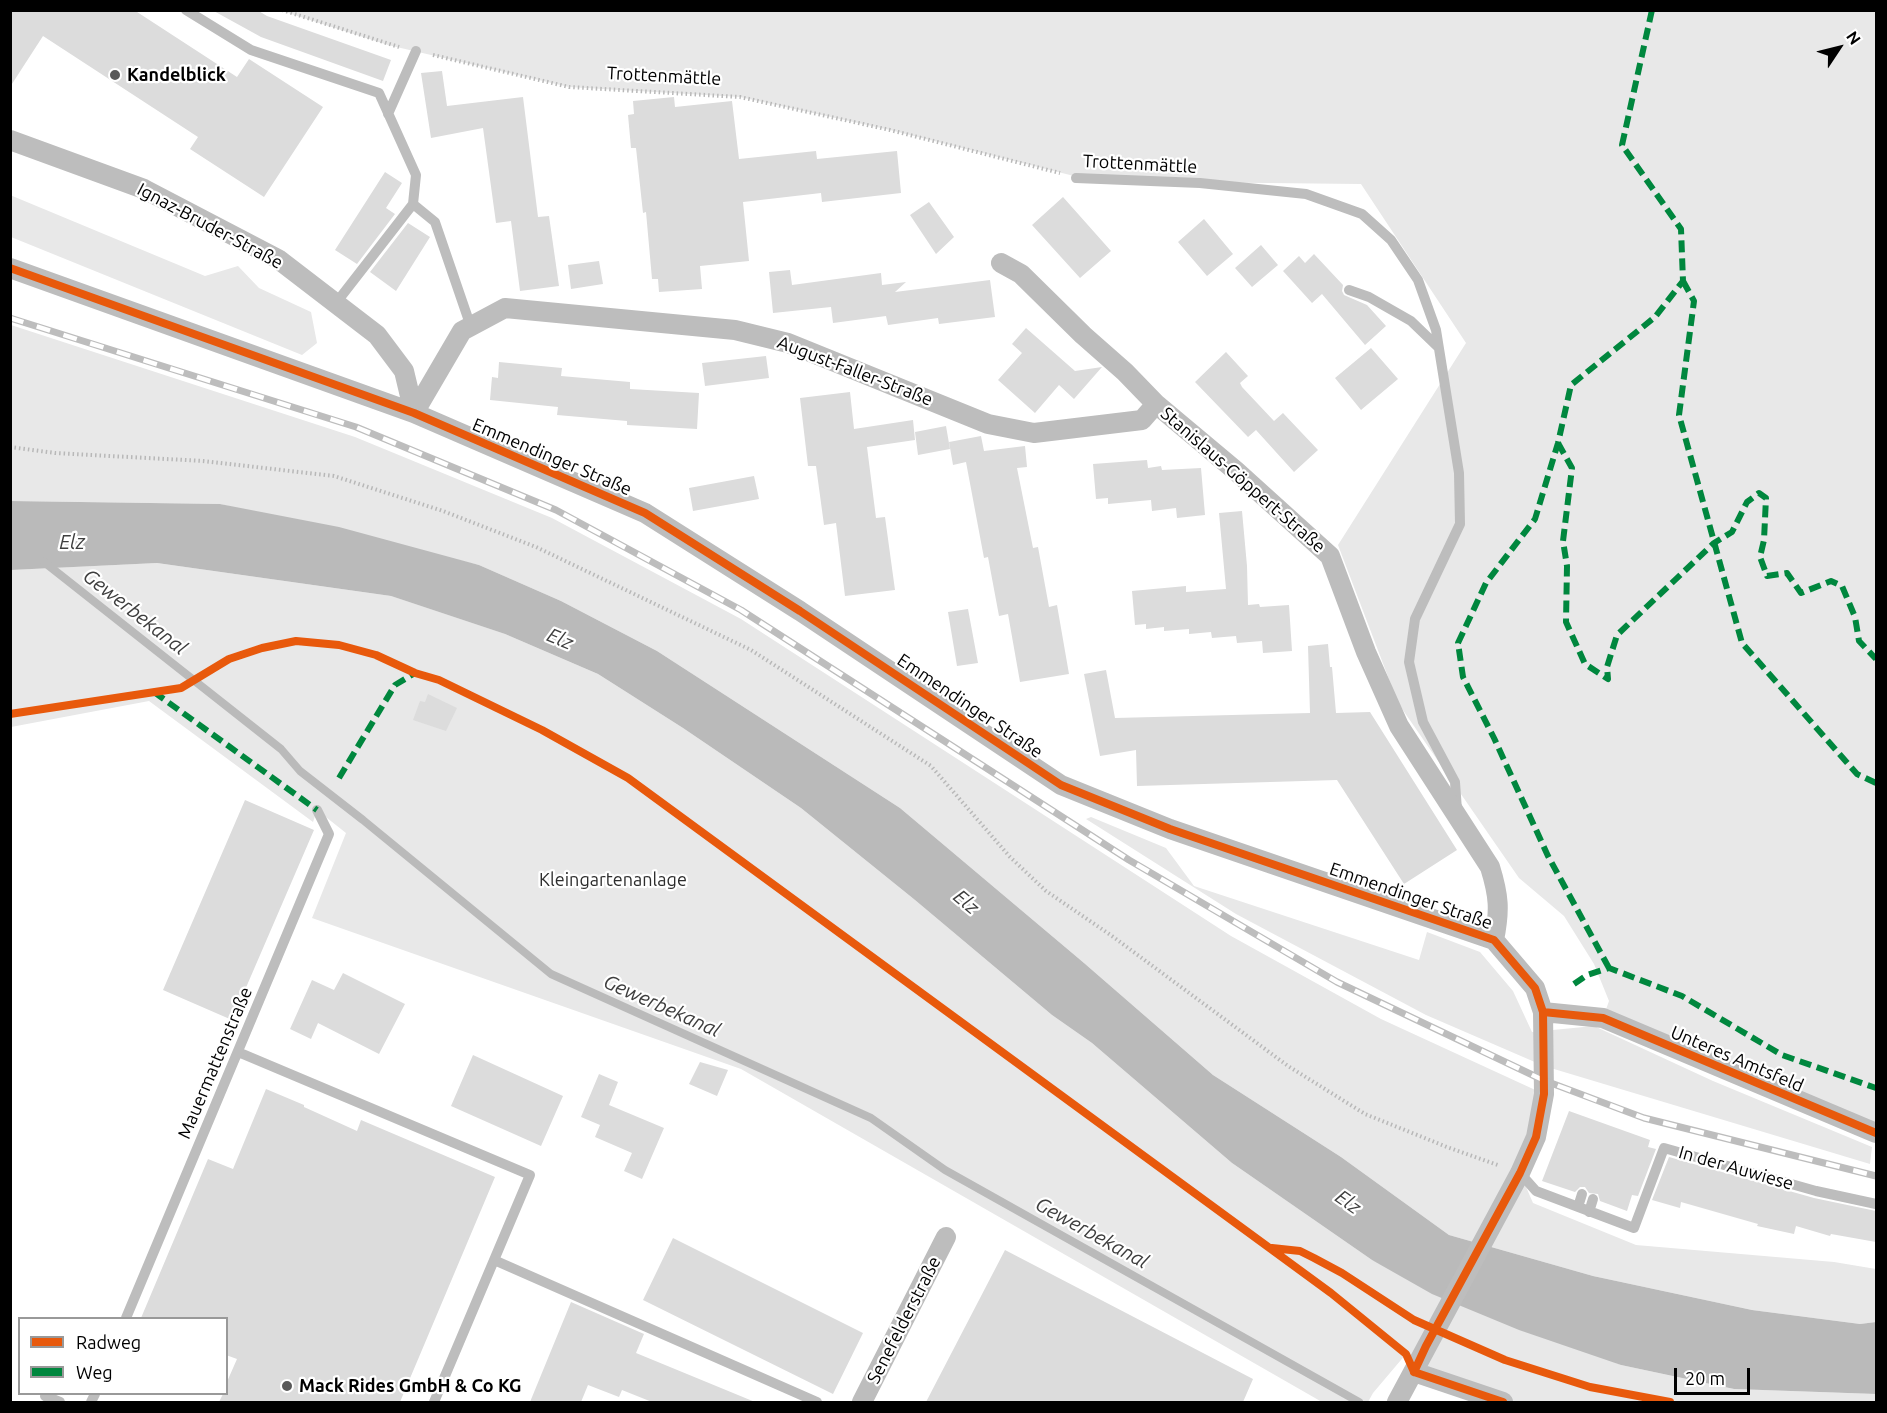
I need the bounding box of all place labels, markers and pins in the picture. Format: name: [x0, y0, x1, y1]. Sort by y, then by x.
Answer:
place label: Kandelblick: [127, 64, 226, 86]
marker: Kandelblick: [108, 68, 122, 82]
place label: Mack Rides GmbH & Co KG: [299, 1375, 522, 1397]
marker: Mack Rides GmbH & Co KG: [280, 1379, 294, 1393]

